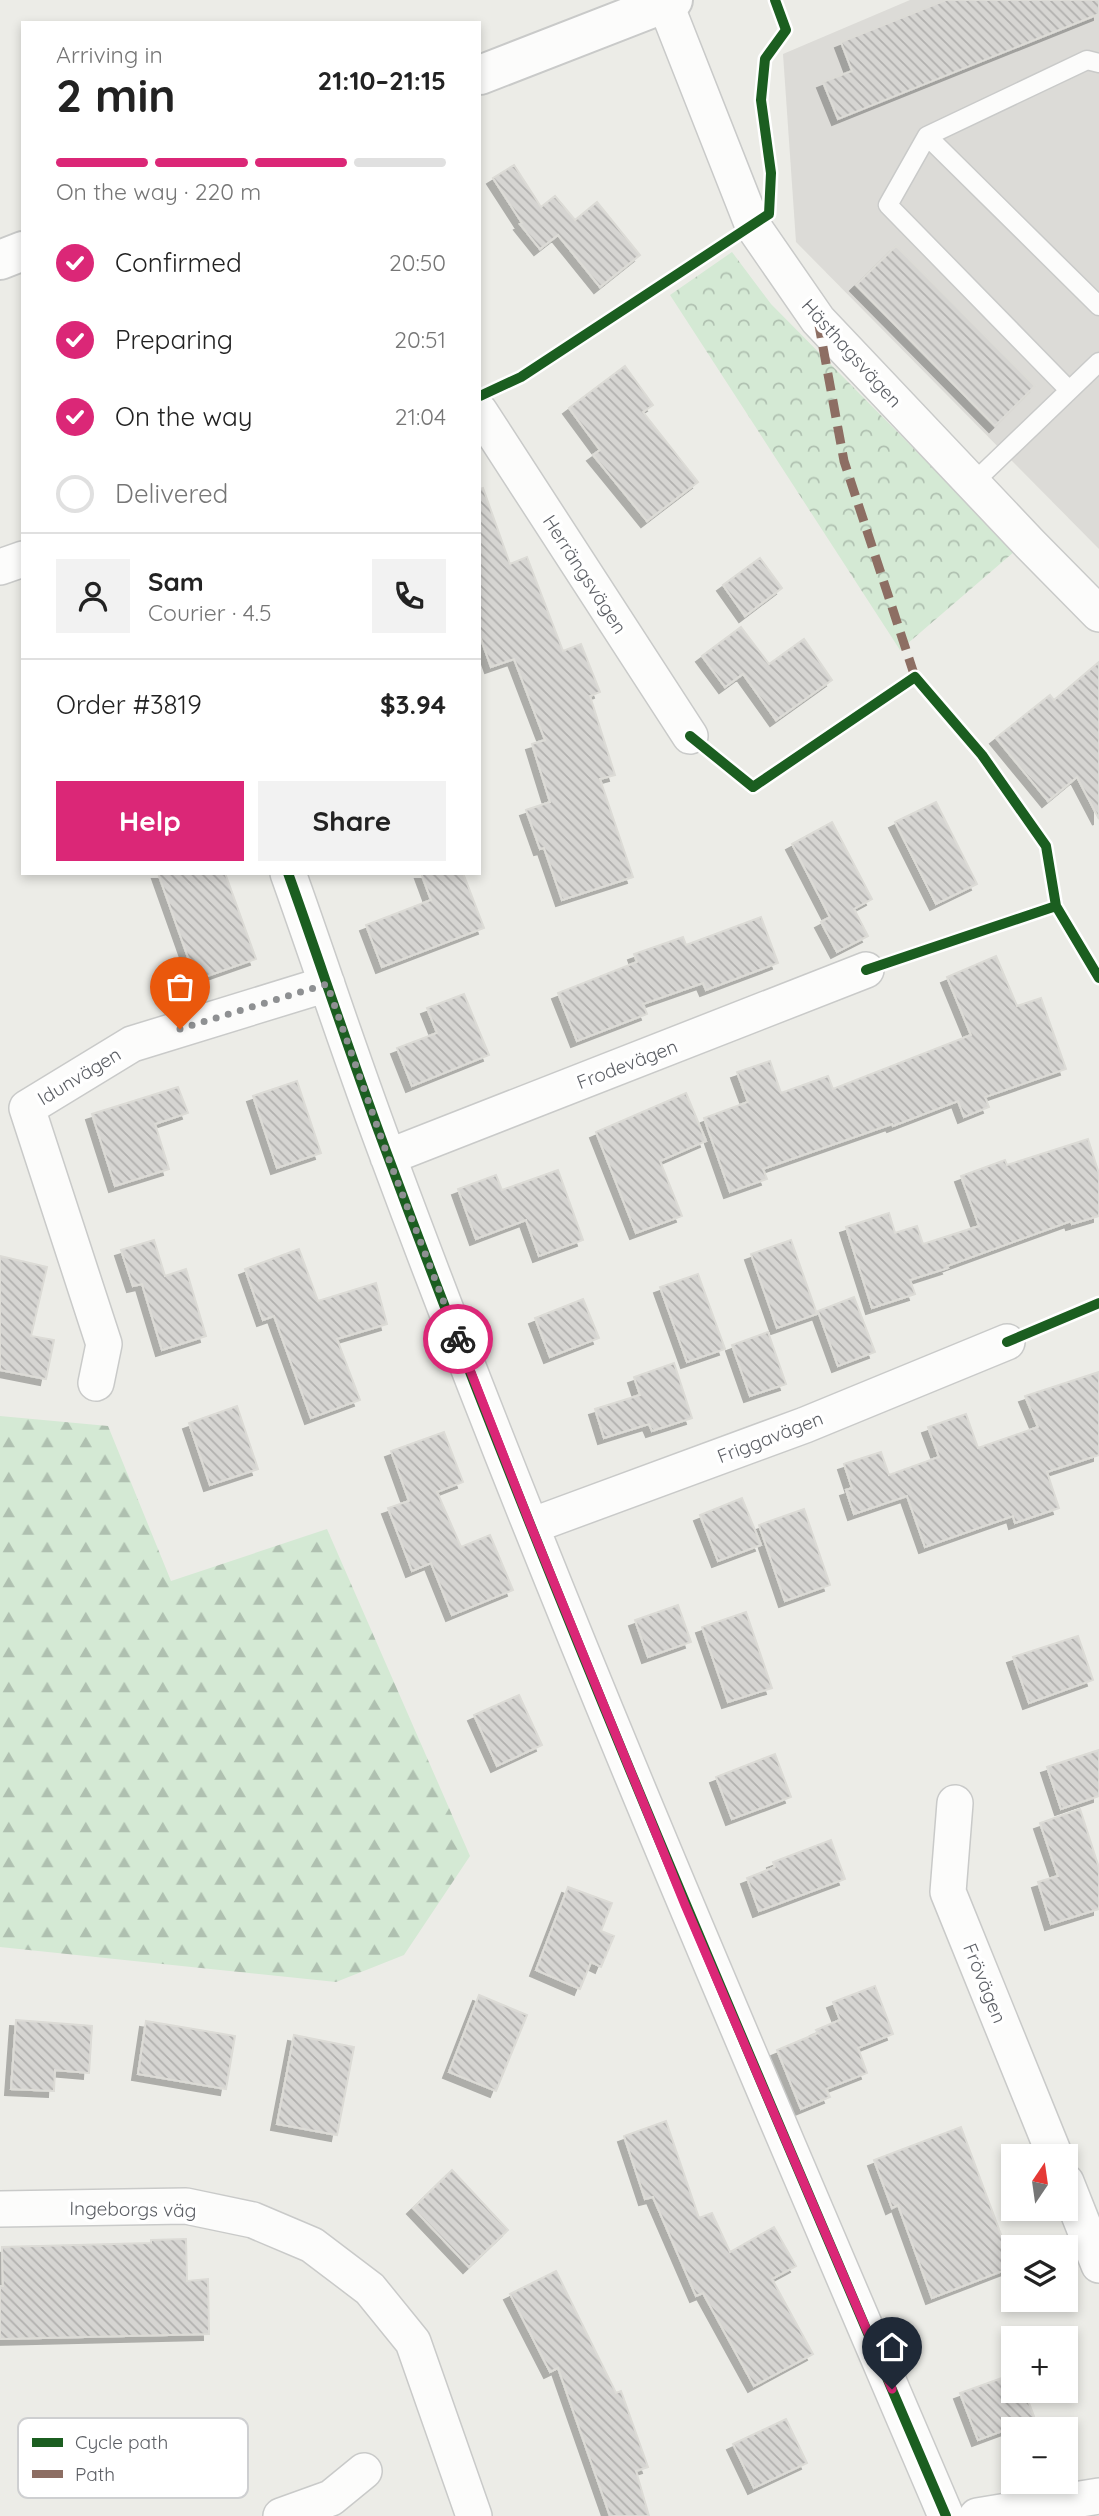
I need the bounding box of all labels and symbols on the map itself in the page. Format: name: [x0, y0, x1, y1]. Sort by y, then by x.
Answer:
street label: Hästhagsvägen: [797, 294, 907, 412]
street label: Herrängsvägen: [538, 510, 632, 638]
pin: [150, 957, 210, 1029]
street label: Frodevägen: [573, 1034, 681, 1094]
street label: Idunvägen: [33, 1042, 125, 1110]
courier: [423, 1304, 493, 1374]
street label: Friggavägen: [714, 1406, 826, 1468]
street label: Frövägen: [958, 1940, 1012, 2026]
north arrow: [1001, 2144, 1078, 2221]
street label: Ingeborgs väg: [69, 2196, 197, 2222]
pin: [862, 2317, 922, 2389]
legend: [18, 2418, 248, 2498]
text: Cycle path: [75, 2430, 168, 2454]
text: Path: [75, 2462, 115, 2486]

